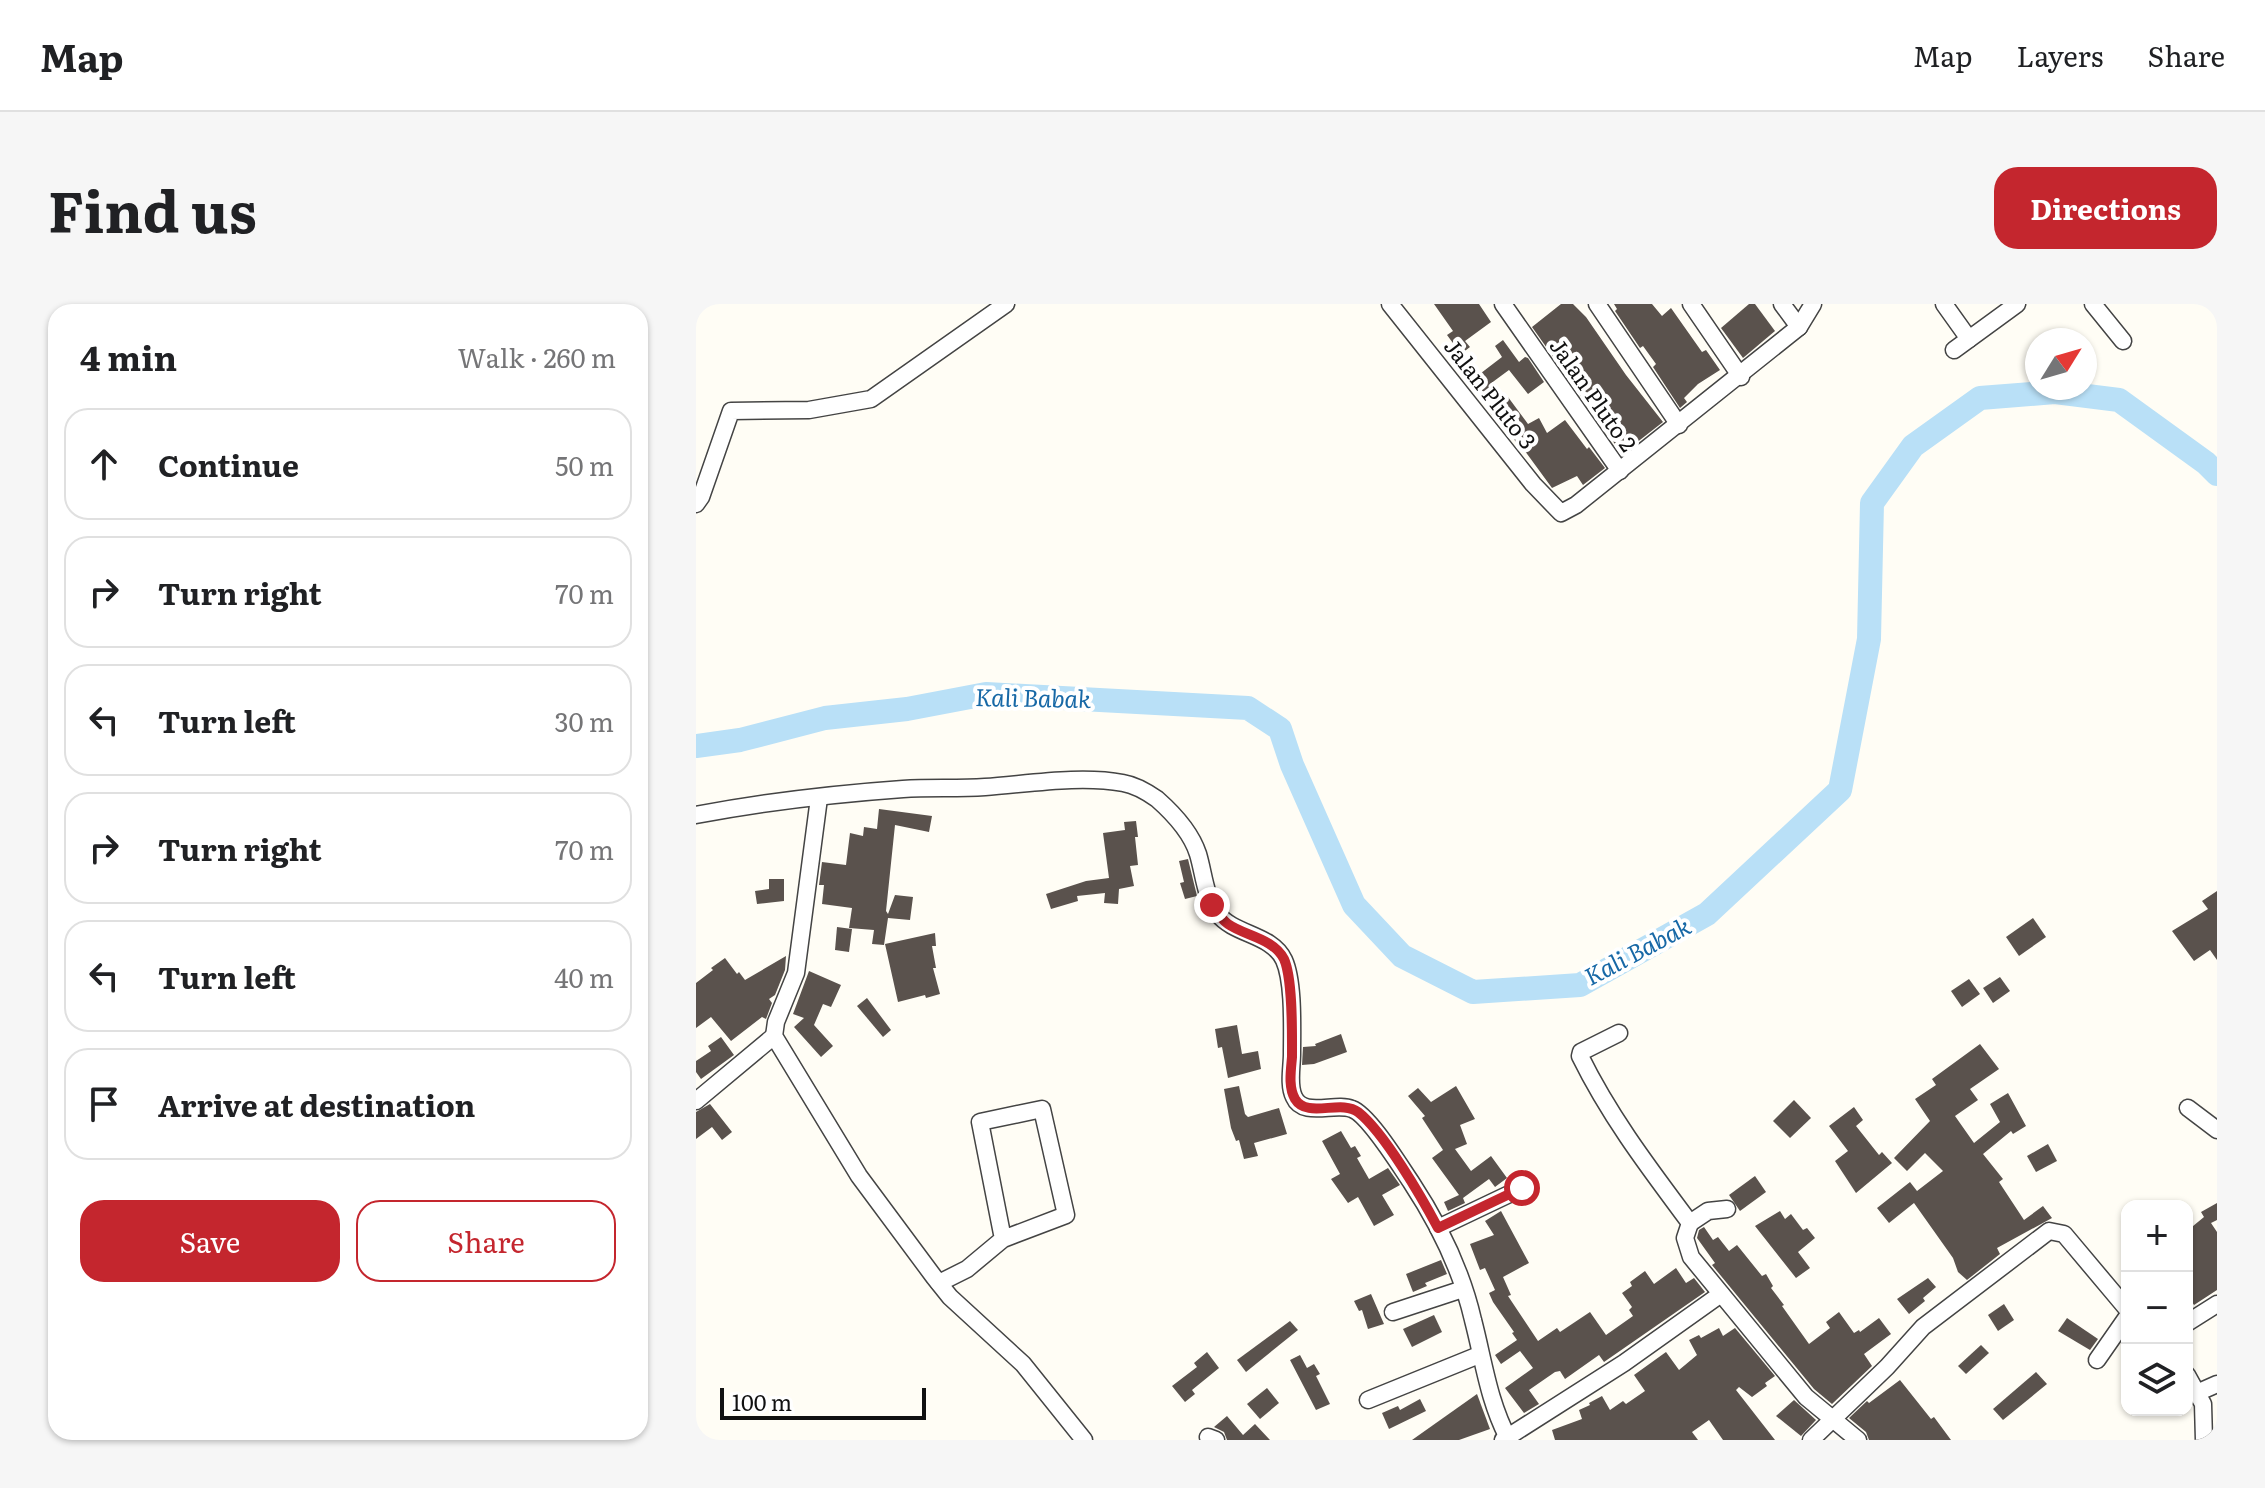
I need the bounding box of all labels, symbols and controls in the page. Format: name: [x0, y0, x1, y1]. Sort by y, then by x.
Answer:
text: Map: [40, 27, 124, 84]
text: Map: [1913, 34, 1972, 76]
text: Layers: [2016, 34, 2103, 76]
text: Share: [2147, 34, 2225, 76]
text: Find us: [48, 167, 257, 250]
button: Directions: [1994, 167, 2217, 249]
north arrow: [2025, 328, 2097, 400]
text: 4 min: [80, 331, 177, 381]
street label: Jalan Pluto 3: [1437, 331, 1545, 456]
street label: Jalan Pluto 2: [1543, 331, 1646, 458]
text: Walk · 260 m: [458, 337, 616, 376]
icon: ahead: [82, 442, 126, 486]
text: Continue: [158, 442, 299, 486]
text: 50 m: [555, 445, 614, 484]
icon: right: [82, 570, 126, 614]
text: Turn right: [158, 570, 322, 614]
text: 70 m: [555, 573, 614, 612]
water label: Kali Babak: [975, 678, 1092, 715]
icon: left: [82, 698, 126, 742]
text: Turn left: [158, 698, 296, 742]
text: 30 m: [554, 701, 614, 740]
icon: right: [82, 826, 126, 870]
text: Turn right: [158, 826, 322, 870]
text: 70 m: [555, 829, 614, 868]
route end: [1194, 887, 1230, 923]
water label: Kali Babak: [1577, 907, 1697, 992]
icon: left: [82, 954, 126, 998]
text: Turn left: [158, 954, 296, 998]
text: 40 m: [554, 957, 614, 996]
icon: arrive: [82, 1082, 126, 1126]
text: Arrive at destination: [158, 1082, 475, 1126]
route start: [1504, 1170, 1540, 1206]
button: Save: [80, 1200, 340, 1282]
button: Share: [356, 1200, 616, 1282]
map controls: [2121, 1200, 2193, 1416]
button: +: [2121, 1200, 2193, 1272]
button: −: [2121, 1272, 2193, 1344]
button: layers: [2121, 1344, 2193, 1416]
scale bar: [720, 1384, 926, 1420]
text: 100 m: [732, 1385, 792, 1418]

